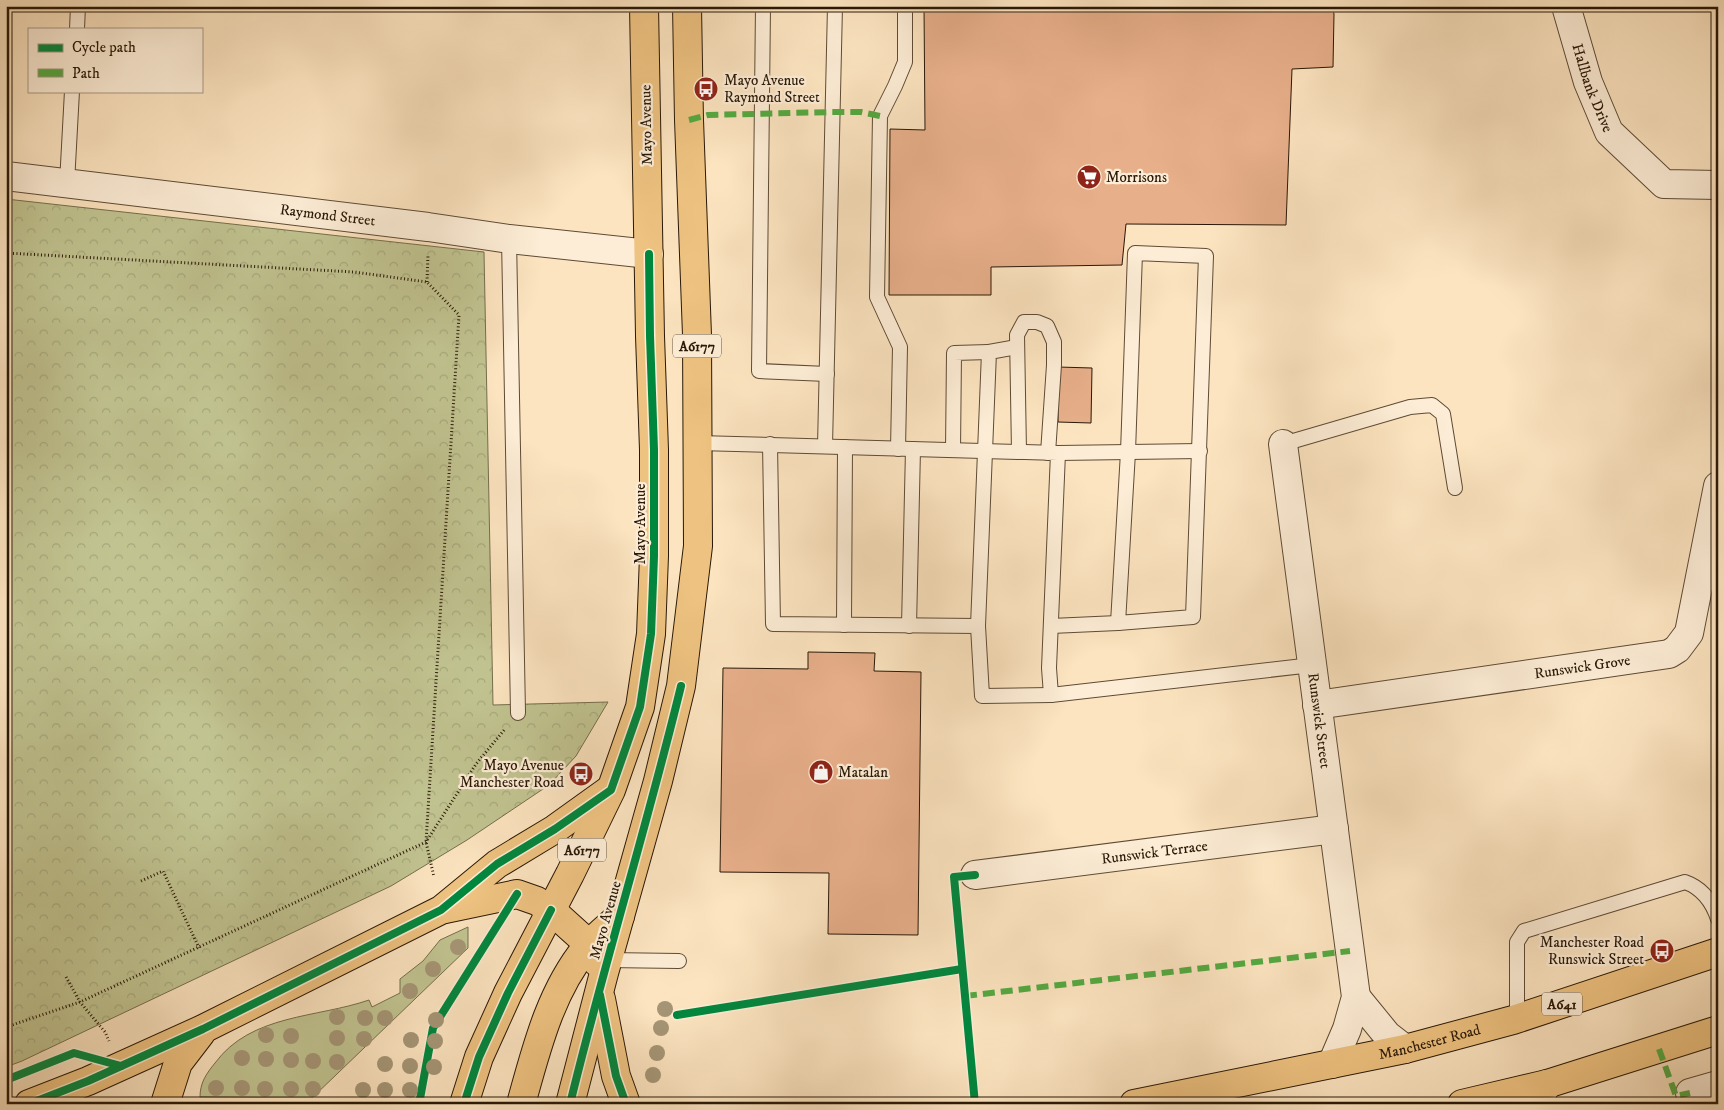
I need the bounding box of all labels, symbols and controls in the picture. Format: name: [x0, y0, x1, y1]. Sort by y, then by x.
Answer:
legend: [28, 28, 202, 92]
text: Cycle path: [72, 38, 136, 57]
street label: Hallbank Drive: [1567, 41, 1617, 135]
text: Path: [72, 64, 100, 83]
place label: Mayo Avenue Raymond Street: [724, 71, 820, 107]
bus stop icon: Mayo Avenue Raymond Street: [693, 76, 719, 102]
street label: Mayo Avenue: [636, 84, 657, 166]
supermarket icon: Morrisons: [1076, 164, 1102, 190]
place label: Morrisons: [1106, 168, 1167, 187]
street label: Raymond Street: [279, 200, 377, 231]
road number: A6177: [673, 334, 721, 358]
street label: Mayo Avenue: [631, 484, 650, 564]
street label: Runswick Grove: [1533, 651, 1632, 683]
street label: Runswick Street: [1303, 672, 1335, 770]
place label: Mayo Avenue Manchester Road: [460, 756, 565, 792]
shop icon: Matalan: [808, 759, 834, 785]
bus stop icon: Mayo Avenue Manchester Road: [568, 761, 594, 787]
place label: Matalan: [838, 763, 888, 782]
street label: Runswick Terrace: [1100, 836, 1209, 869]
road number: A6177: [558, 838, 606, 862]
street label: Mayo Avenue: [585, 879, 626, 962]
place label: Manchester Road Runswick Street: [1540, 933, 1645, 969]
bus stop icon: Manchester Road Runswick Street: [1649, 938, 1675, 964]
road number: A641: [1542, 992, 1582, 1016]
street label: Manchester Road: [1377, 1020, 1483, 1064]

